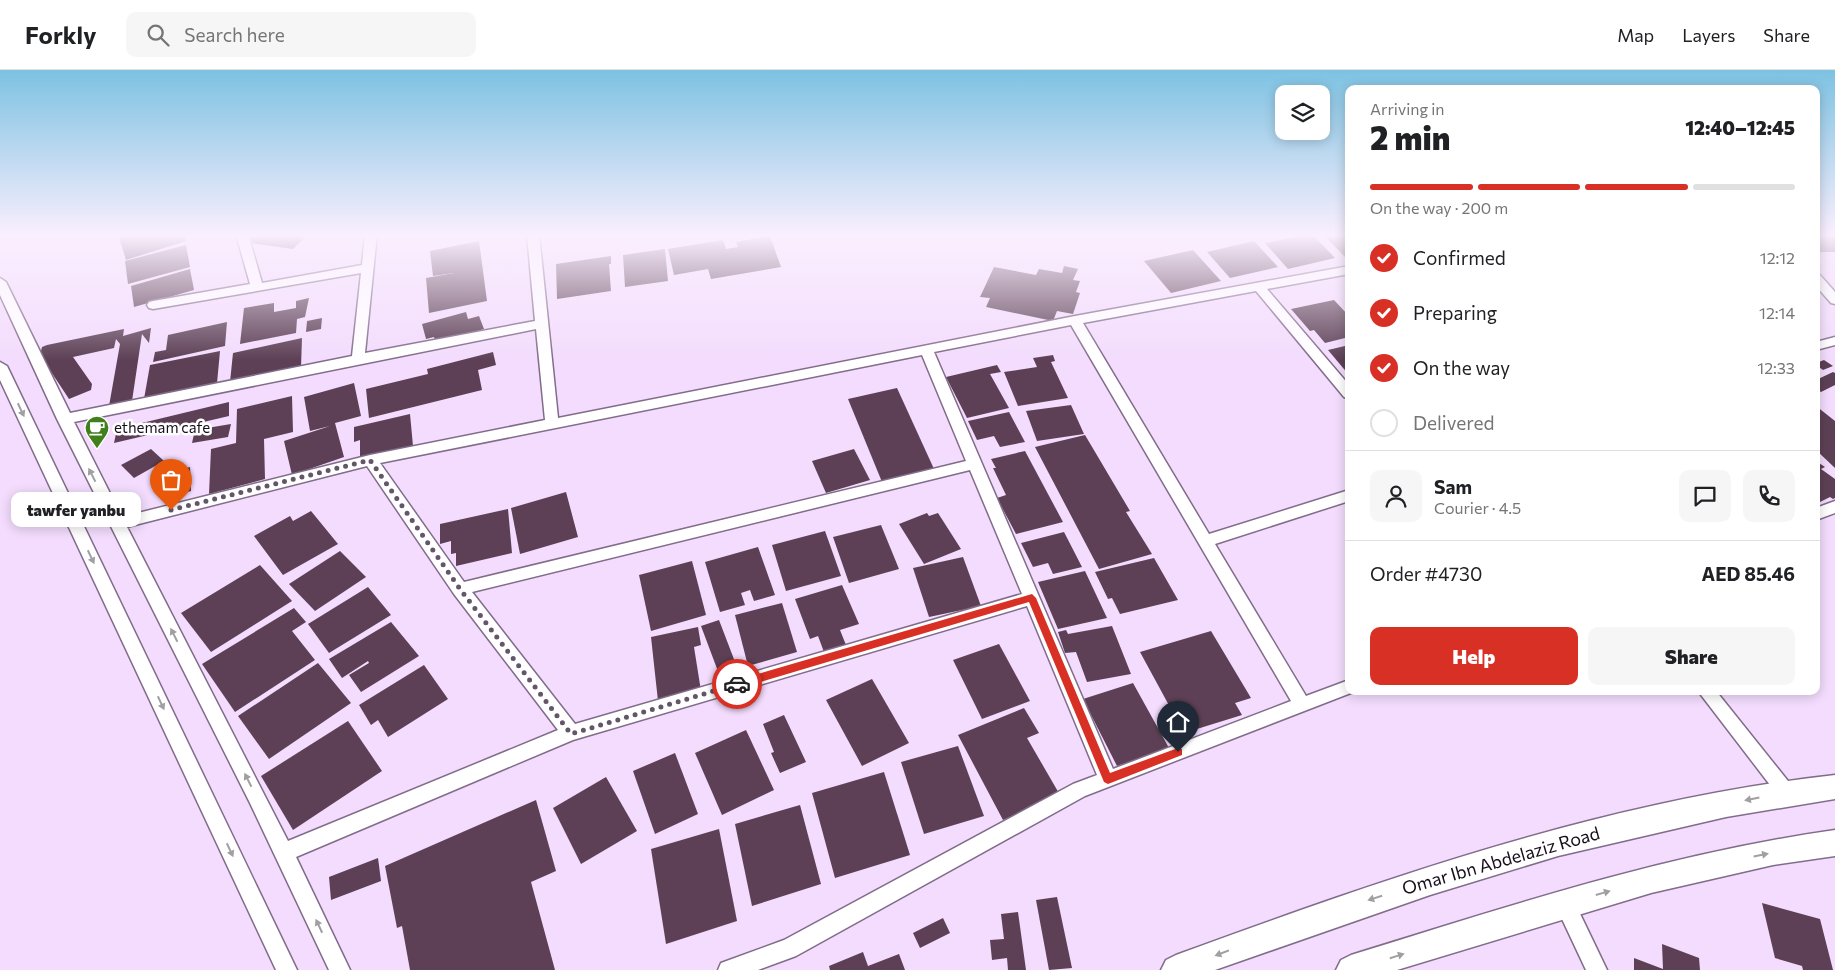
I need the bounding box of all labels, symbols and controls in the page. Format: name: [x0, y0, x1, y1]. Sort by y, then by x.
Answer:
search box: [126, 12, 476, 57]
text: Forkly: [25, 20, 96, 49]
icon: search: [144, 21, 172, 49]
text: Search here: [184, 23, 285, 46]
text: Map: [1617, 24, 1654, 46]
text: Layers: [1682, 24, 1735, 46]
text: Share: [1763, 24, 1810, 46]
map controls: [1275, 85, 1330, 140]
button: layers: [1275, 85, 1330, 140]
text: Arriving in: [1370, 99, 1444, 118]
text: 12:40–12:45: [1685, 116, 1795, 139]
text: 2 min: [1370, 117, 1450, 157]
text: On the way · 200 m: [1370, 198, 1508, 217]
icon: check: [1370, 244, 1398, 272]
text: Confirmed: [1413, 246, 1506, 269]
text: 12:12: [1760, 248, 1795, 267]
icon: check: [1370, 299, 1398, 327]
text: Preparing: [1413, 301, 1497, 324]
text: 12:14: [1759, 303, 1795, 322]
icon: check: [1370, 354, 1398, 382]
text: On the way: [1413, 356, 1510, 379]
text: 12:33: [1757, 358, 1795, 377]
one-way arrow: [17, 403, 25, 417]
text: Delivered: [1413, 411, 1494, 434]
cafe icon: ethemam cafe: [84, 415, 110, 449]
place label: ethemam cafe: [114, 418, 210, 436]
pin: [150, 459, 192, 510]
icon: bag: [157, 466, 185, 494]
one-way arrow: [88, 468, 96, 482]
button: person: [1370, 470, 1422, 522]
button: chat: [1679, 470, 1731, 522]
button: phone: [1743, 470, 1795, 522]
text: Sam: [1434, 475, 1472, 498]
callout: tawfer yanbu: [11, 492, 141, 528]
text: Courier · 4.5: [1434, 498, 1521, 517]
text: tawfer yanbu: [27, 500, 125, 519]
one-way arrow: [87, 550, 95, 564]
text: Order #4730: [1370, 562, 1482, 585]
text: AED 85.46: [1702, 562, 1795, 585]
button: Help: [1370, 627, 1578, 685]
button: Share: [1588, 627, 1795, 685]
one-way arrow: [170, 628, 178, 642]
courier: [712, 659, 762, 709]
icon: car: [723, 670, 751, 698]
one-way arrow: [156, 696, 165, 711]
pin: [1157, 701, 1199, 752]
icon: home: [1164, 708, 1192, 736]
one-way arrow: [244, 773, 252, 787]
one-way arrow: [1744, 796, 1760, 804]
street label: Omar Ibn Abdelaziz Road: [1399, 821, 1602, 899]
one-way arrow: [227, 843, 235, 857]
one-way arrow: [1753, 851, 1769, 859]
one-way arrow: [1595, 889, 1610, 897]
one-way arrow: [1367, 894, 1382, 902]
one-way arrow: [315, 919, 323, 933]
one-way arrow: [1215, 950, 1230, 957]
one-way arrow: [1390, 951, 1405, 959]

